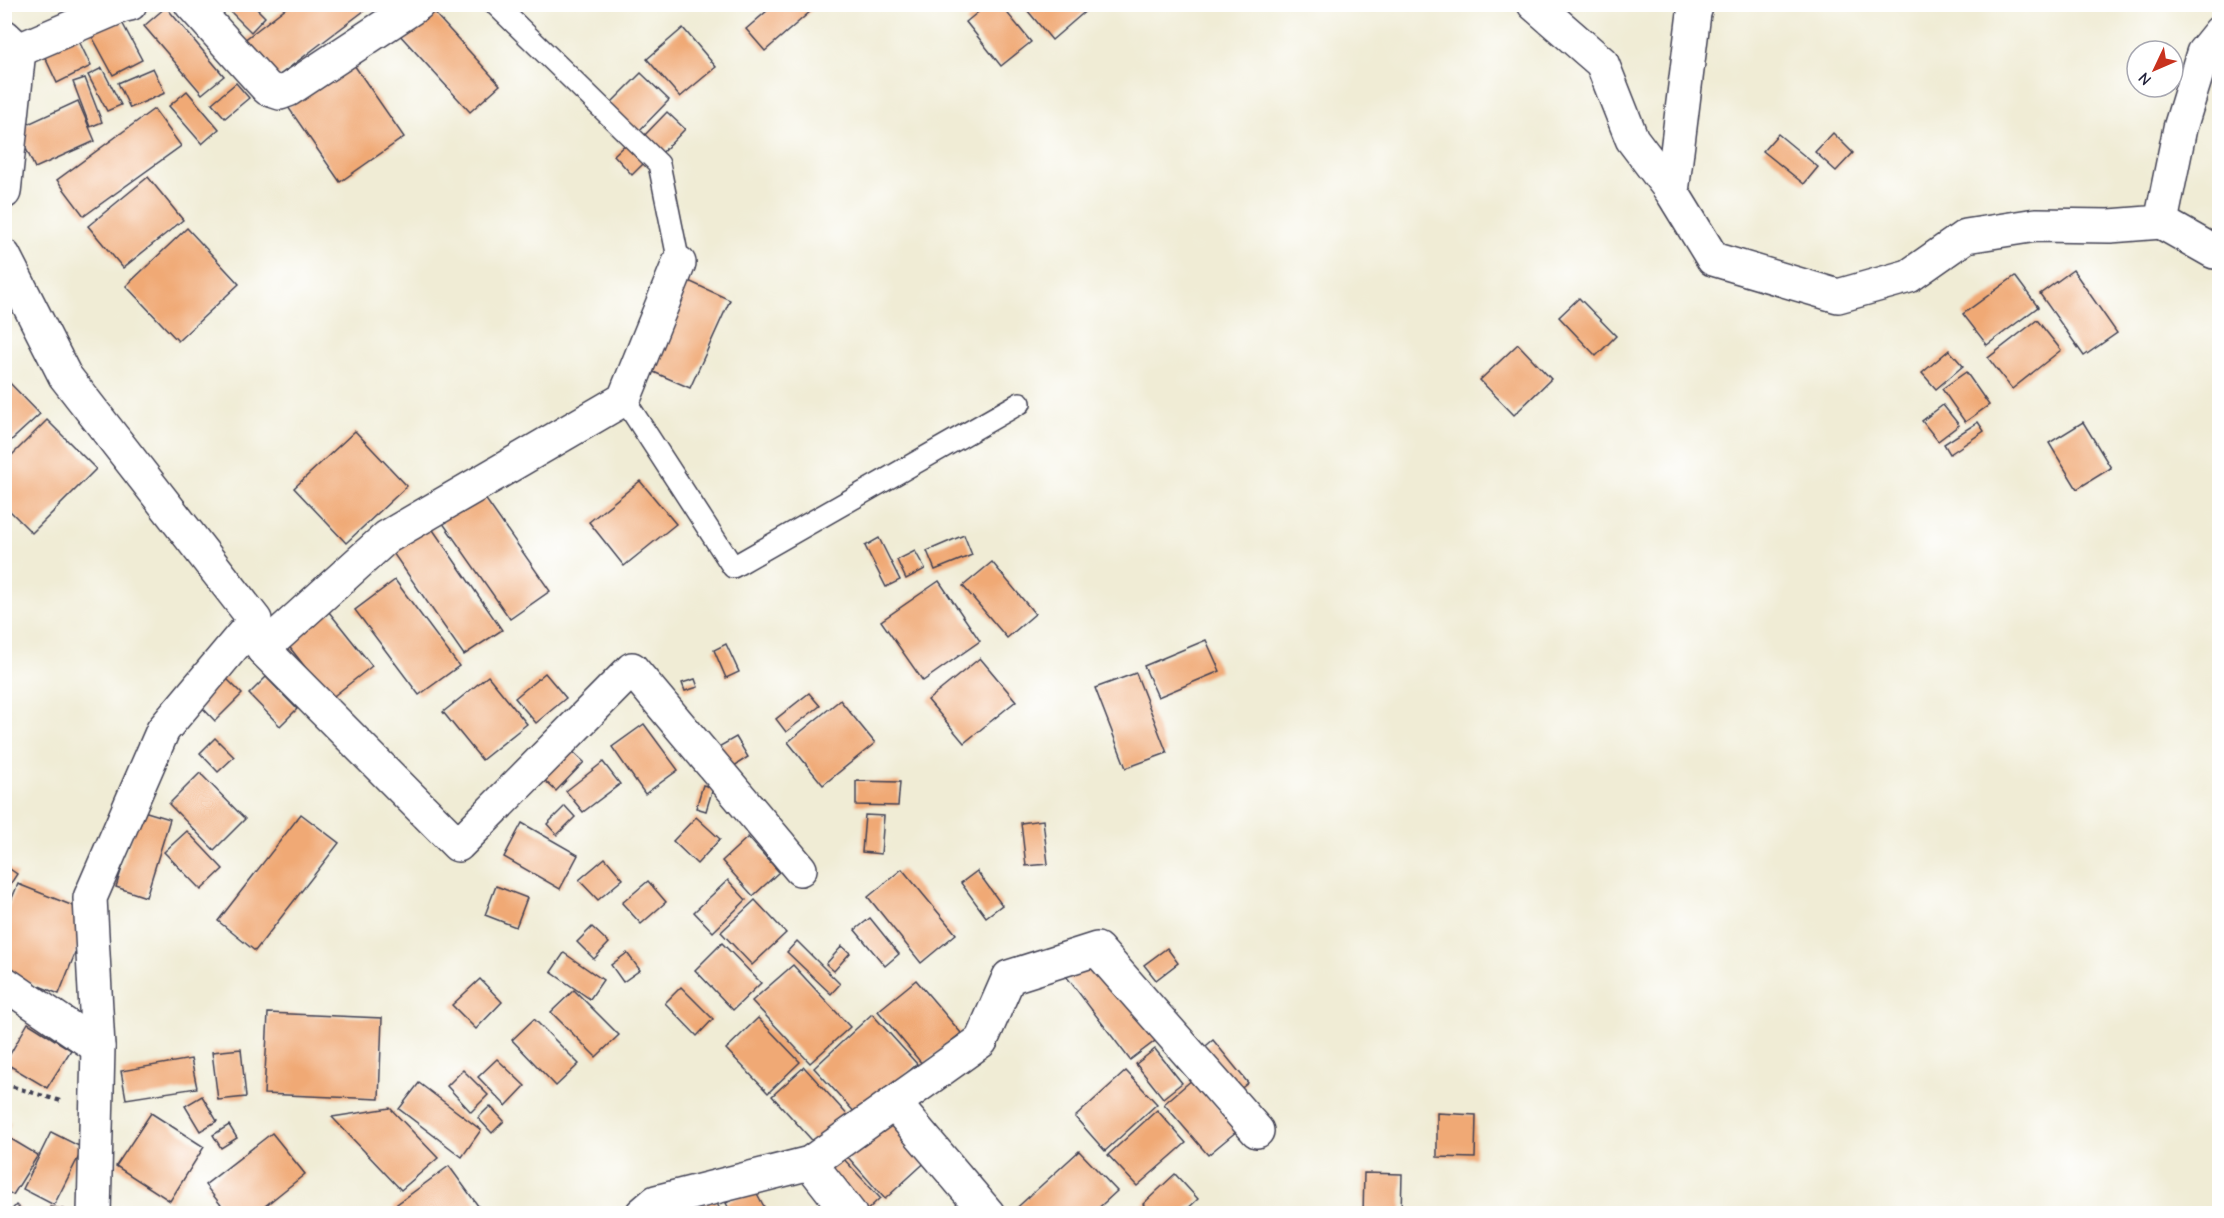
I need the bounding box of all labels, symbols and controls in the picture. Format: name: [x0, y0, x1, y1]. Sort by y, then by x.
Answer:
north arrow: [2125, 39, 2185, 99]
text: N: [2135, 69, 2155, 89]

